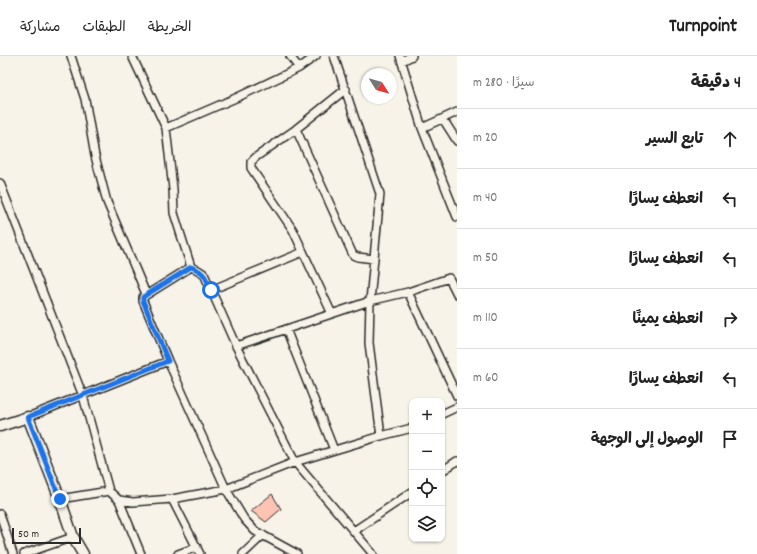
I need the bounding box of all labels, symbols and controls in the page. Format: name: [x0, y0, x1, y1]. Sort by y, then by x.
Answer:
text: Turnpoint: [669, 14, 737, 41]
text: مشاركة: [20, 18, 60, 38]
text: الطبقات: [82, 18, 126, 38]
text: الخريطة: [148, 18, 191, 38]
north arrow: [361, 68, 397, 104]
text: 4 دقيقة: [691, 72, 741, 96]
text: سيرًا · 280 m: [473, 74, 534, 93]
icon: ahead: [719, 128, 741, 150]
text: 20 m: [473, 129, 498, 148]
text: تابع السير: [646, 129, 703, 151]
icon: left: [719, 188, 741, 210]
text: 40 m: [473, 189, 497, 208]
text: انعطف يسارًا: [629, 189, 703, 211]
icon: left: [719, 248, 741, 270]
text: 50 m: [473, 249, 498, 268]
text: انعطف يسارًا: [629, 249, 703, 271]
route start: [202, 281, 220, 299]
icon: right: [719, 308, 741, 330]
text: 110 m: [473, 309, 498, 328]
text: انعطف يمينًا: [633, 309, 703, 331]
icon: left: [719, 368, 741, 390]
text: 60 m: [473, 369, 498, 388]
text: انعطف يسارًا: [629, 369, 703, 391]
map controls: [409, 398, 445, 542]
button: +: [409, 398, 445, 434]
icon: arrive: [719, 428, 741, 450]
text: الوصول إلى الوجهة: [591, 429, 703, 451]
button: −: [409, 434, 445, 470]
button: locate: [409, 470, 445, 506]
route end: [51, 490, 69, 508]
button: layers: [409, 506, 445, 542]
scale bar: [12, 526, 81, 545]
text: 50 m: [18, 527, 39, 543]

